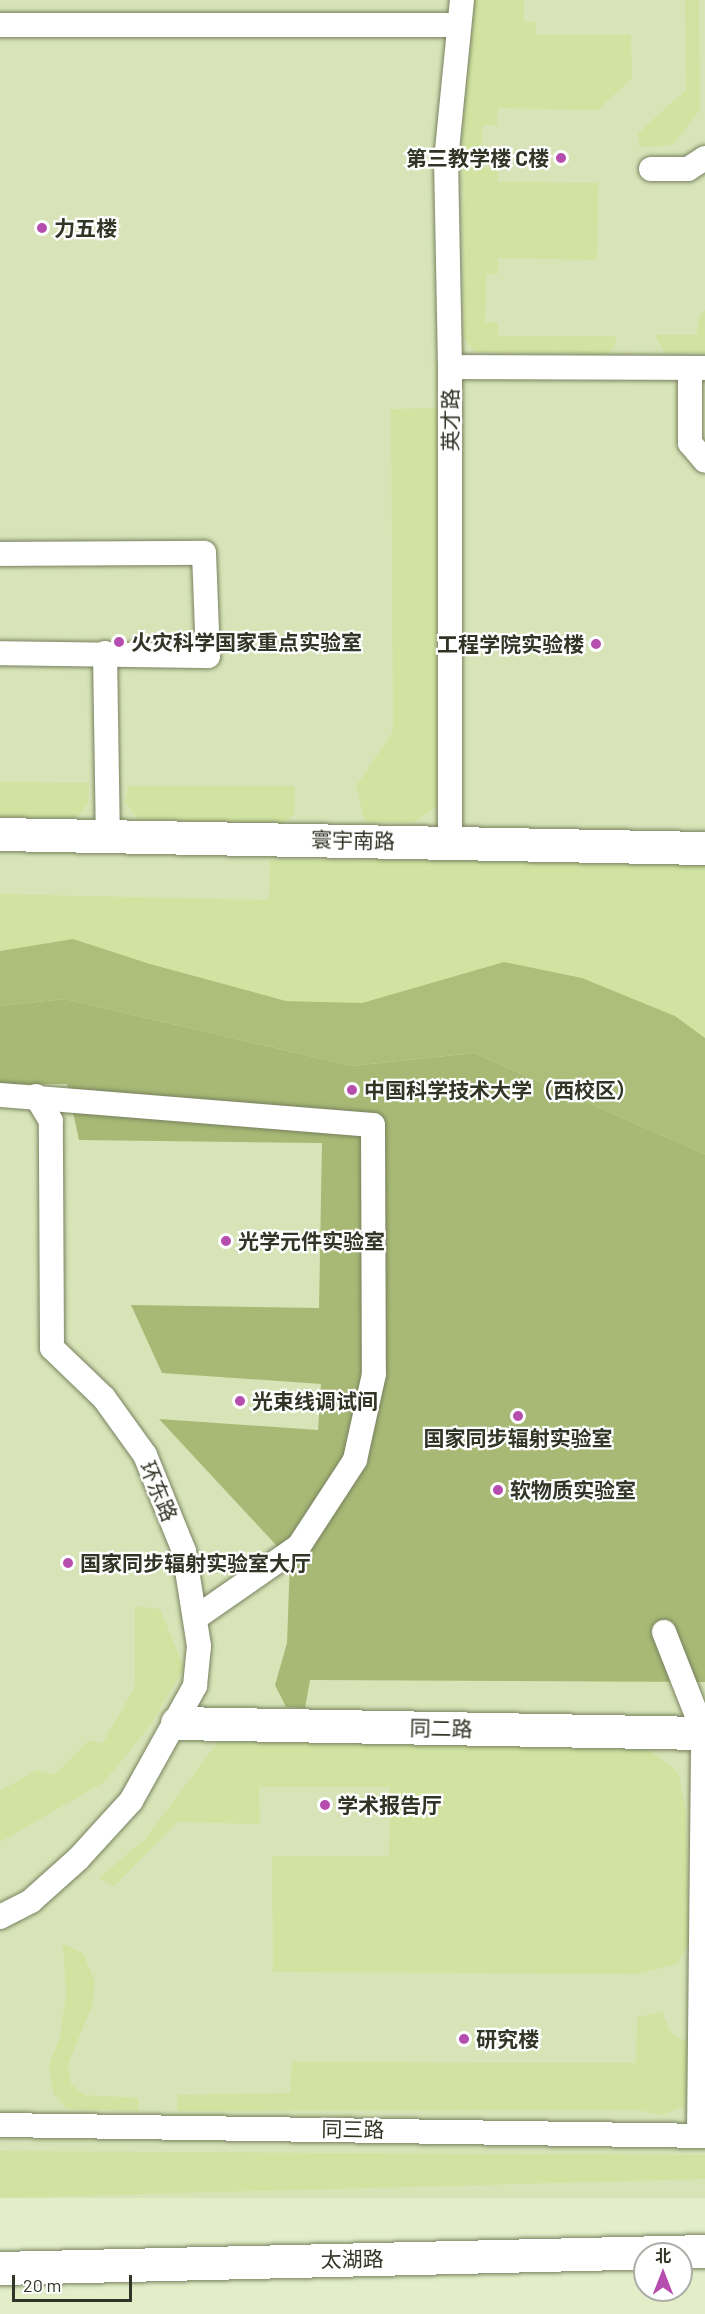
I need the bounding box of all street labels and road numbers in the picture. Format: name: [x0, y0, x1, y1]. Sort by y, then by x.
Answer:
street label: 英才路: [437, 389, 463, 451]
street label: 寰宇南路: [311, 827, 395, 853]
street label: 环东路: [135, 1457, 183, 1525]
street label: 同二路: [409, 1715, 473, 1741]
street label: 同三路: [321, 2116, 385, 2142]
street label: 太湖路: [320, 2246, 384, 2272]

